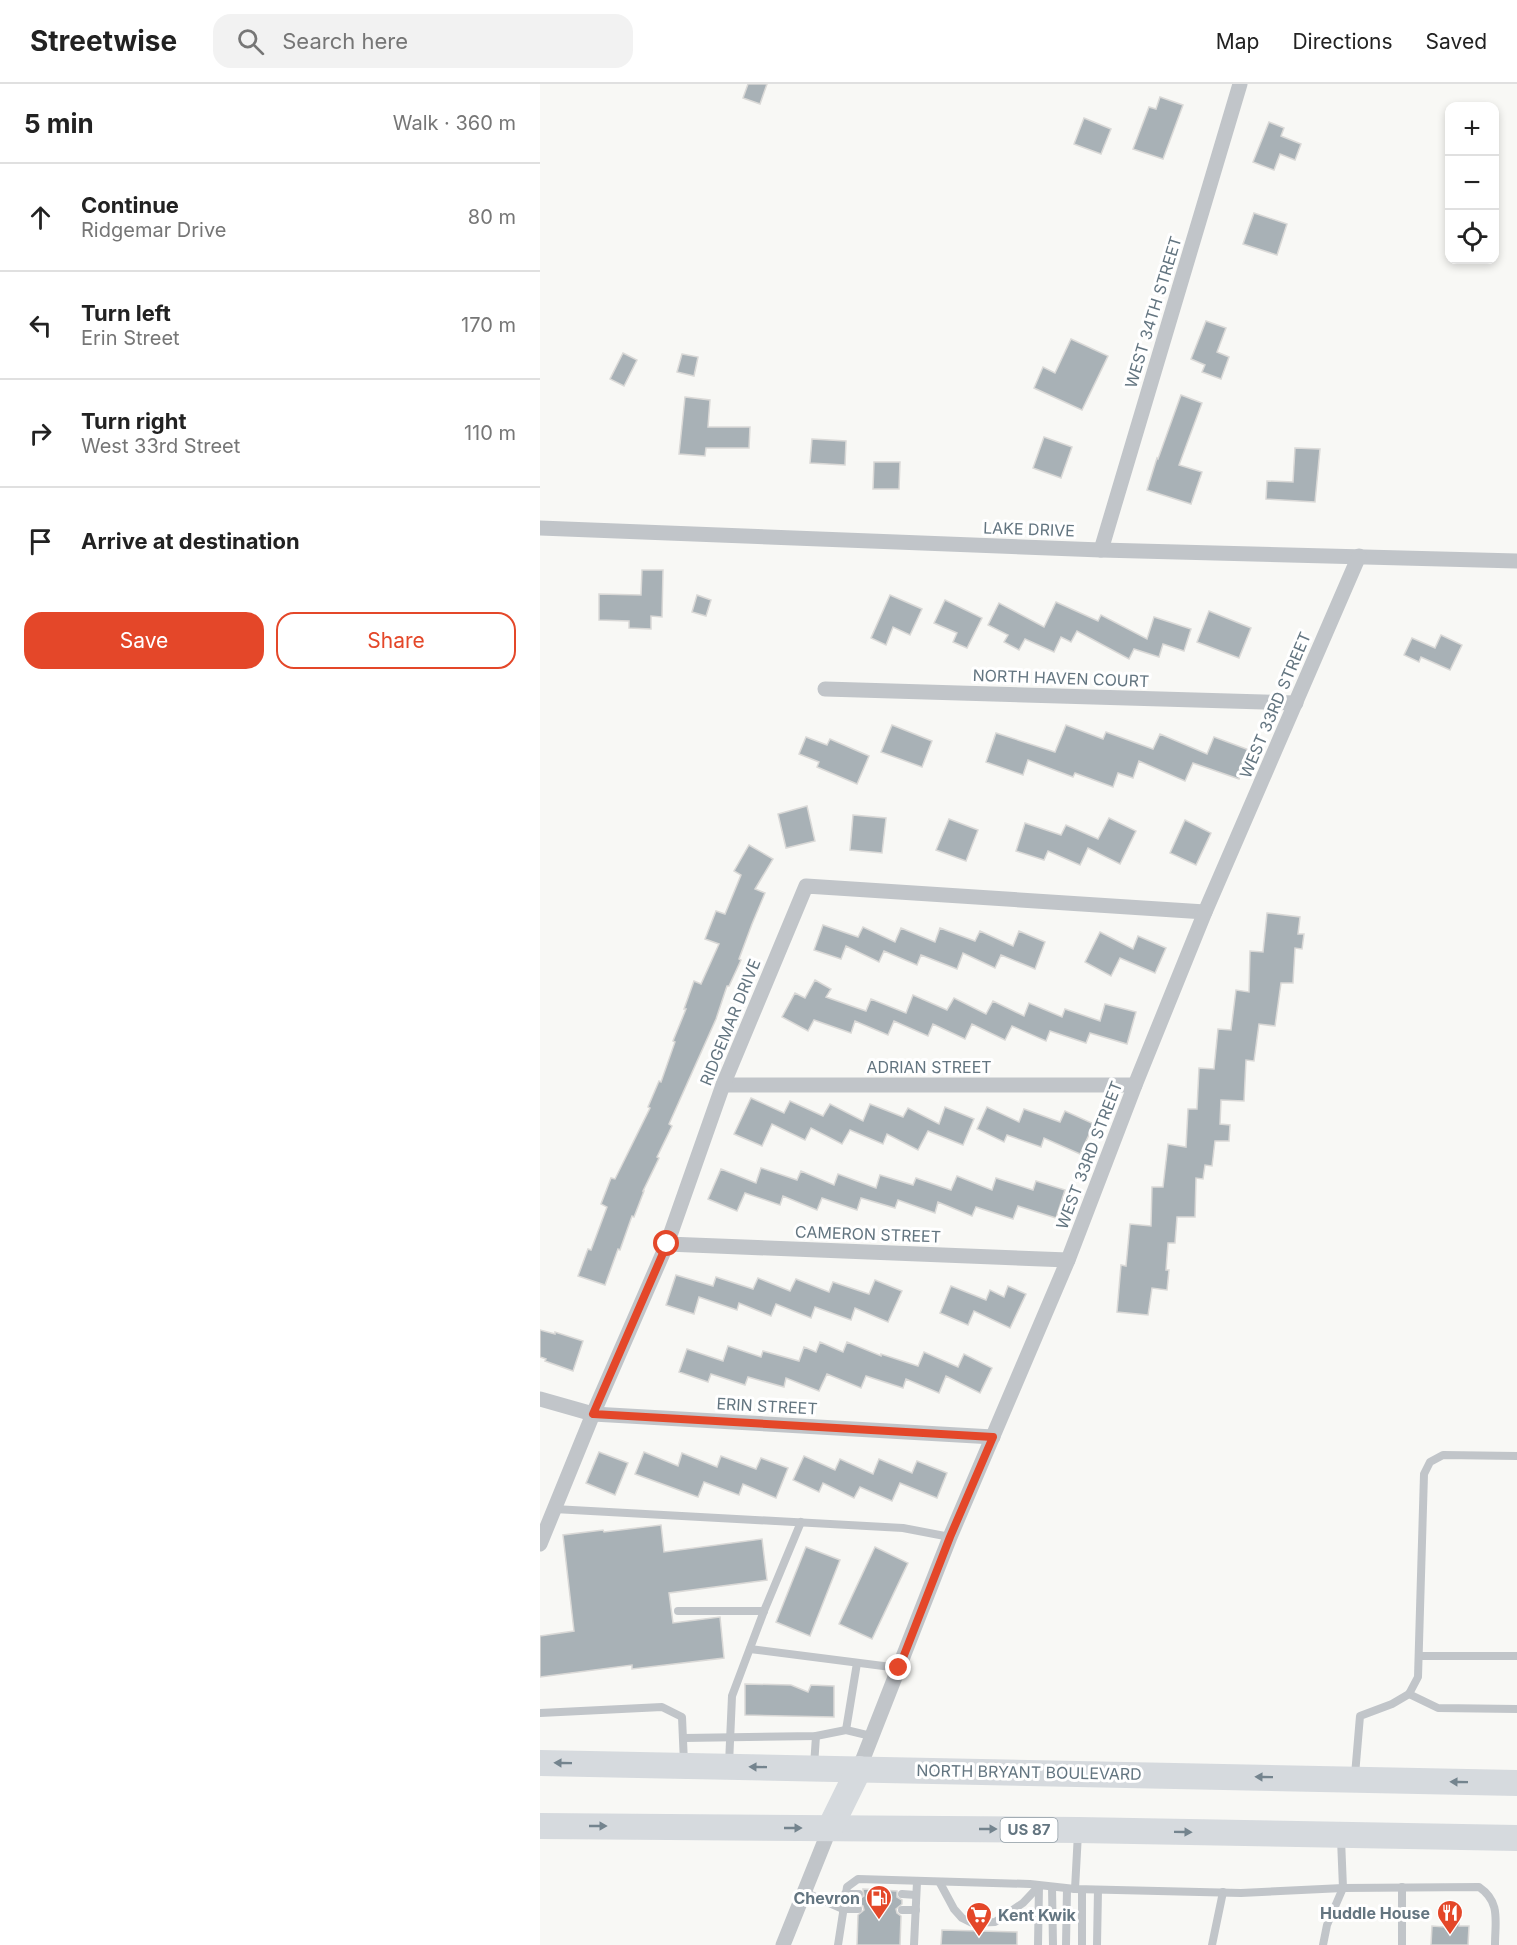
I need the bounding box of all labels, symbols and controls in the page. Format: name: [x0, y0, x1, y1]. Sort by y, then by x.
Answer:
search box: [213, 14, 633, 68]
text: Streetwise: [30, 24, 177, 58]
icon: search: [234, 25, 267, 58]
text: Search here: [282, 28, 408, 54]
text: Map: [1216, 29, 1259, 54]
text: Directions: [1292, 29, 1393, 54]
text: Saved: [1426, 29, 1487, 54]
map controls: [1445, 102, 1499, 264]
button: +: [1445, 102, 1499, 156]
text: 5 min: [24, 108, 94, 139]
text: Walk · 360 m: [393, 111, 516, 135]
button: −: [1445, 156, 1499, 210]
text: Continue: [81, 192, 179, 218]
icon: ahead: [24, 201, 57, 234]
text: 80 m: [468, 205, 516, 229]
button: locate: [1445, 210, 1499, 264]
text: Ridgemar Drive: [81, 218, 226, 242]
street label: WEST 34TH STREET: [1120, 234, 1186, 390]
text: Turn left: [81, 300, 171, 326]
icon: left: [24, 309, 57, 342]
text: 170 m: [461, 313, 516, 337]
text: Erin Street: [81, 326, 180, 350]
text: Turn right: [81, 408, 187, 434]
icon: right: [24, 417, 57, 450]
text: 110 m: [464, 421, 516, 445]
text: West 33rd Street: [81, 434, 240, 458]
street label: LAKE DRIVE: [983, 517, 1075, 541]
icon: arrive: [24, 525, 57, 558]
text: Arrive at destination: [81, 528, 300, 554]
button: Save: [24, 612, 264, 669]
button: Share: [276, 612, 516, 669]
street label: WEST 33RD STREET: [1235, 629, 1315, 781]
street label: NORTH HAVEN COURT: [972, 665, 1150, 691]
street label: RIDGEMAR DRIVE: [695, 956, 765, 1088]
street label: ADRIAN STREET: [866, 1057, 992, 1077]
street label: WEST 33RD STREET: [1052, 1078, 1126, 1232]
street label: CAMERON STREET: [795, 1221, 941, 1247]
route start: [653, 1230, 679, 1256]
street label: ERIN STREET: [716, 1393, 818, 1419]
route end: [885, 1654, 911, 1680]
one-way arrow: [554, 1758, 573, 1768]
street label: NORTH BRYANT BOULEVARD: [916, 1760, 1142, 1784]
one-way arrow: [749, 1762, 768, 1771]
one-way arrow: [1254, 1773, 1273, 1782]
one-way arrow: [1449, 1777, 1468, 1786]
road number: US 87: [1000, 1818, 1058, 1842]
one-way arrow: [589, 1821, 608, 1831]
one-way arrow: [784, 1823, 803, 1833]
one-way arrow: [979, 1824, 998, 1834]
one-way arrow: [1174, 1827, 1193, 1837]
fuel station icon: Chevron: [864, 1883, 894, 1921]
place label: Chevron: [793, 1888, 860, 1908]
restaurant icon: Huddle House: [1435, 1898, 1465, 1936]
supermarket icon: Kent Kwik: [964, 1900, 994, 1938]
place label: Huddle House: [1320, 1903, 1430, 1923]
place label: Kent Kwik: [998, 1905, 1076, 1925]

